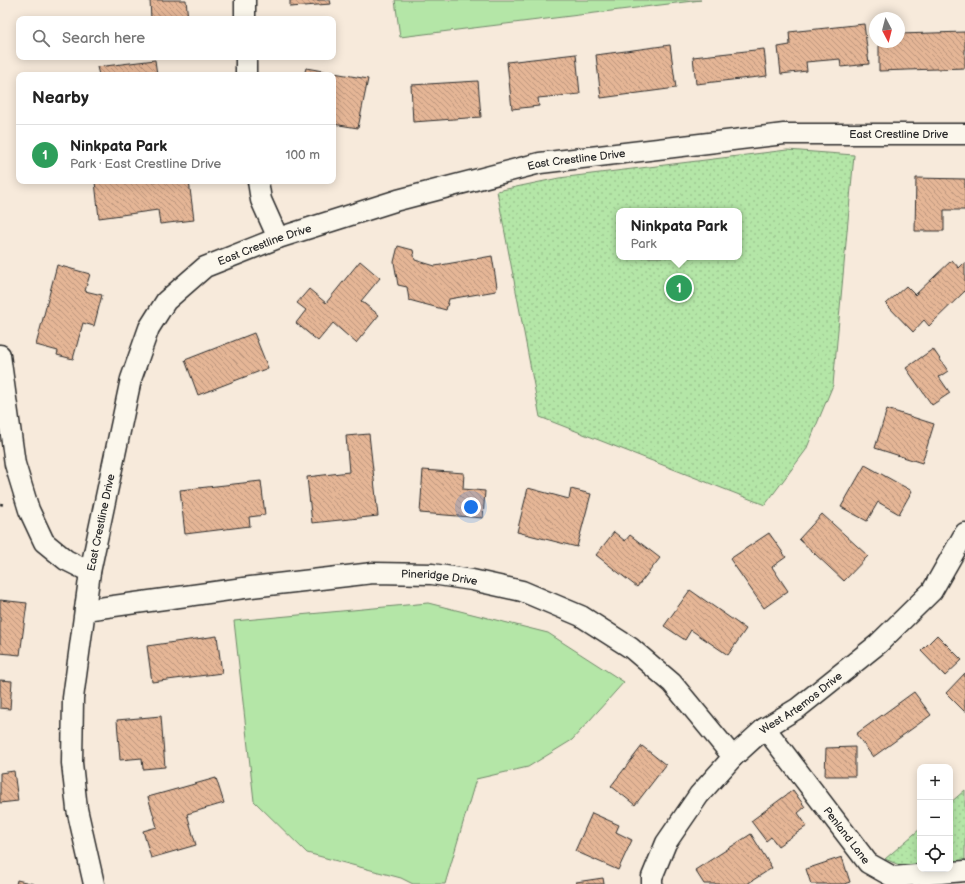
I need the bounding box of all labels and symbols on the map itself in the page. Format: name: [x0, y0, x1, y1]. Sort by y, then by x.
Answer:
north arrow: [869, 12, 905, 48]
street label: East Crestline Drive: [849, 128, 949, 141]
street label: East Crestline Drive: [526, 147, 627, 173]
street label: East Crestline Drive: [216, 222, 314, 268]
pin: 1: [666, 273, 692, 303]
street label: East Crestline Drive: [84, 472, 118, 572]
your location: [461, 497, 481, 517]
street label: Pineridge Drive: [401, 567, 479, 588]
street label: West Artemos Drive: [757, 669, 845, 737]
street label: Penland Lane: [821, 805, 873, 867]

